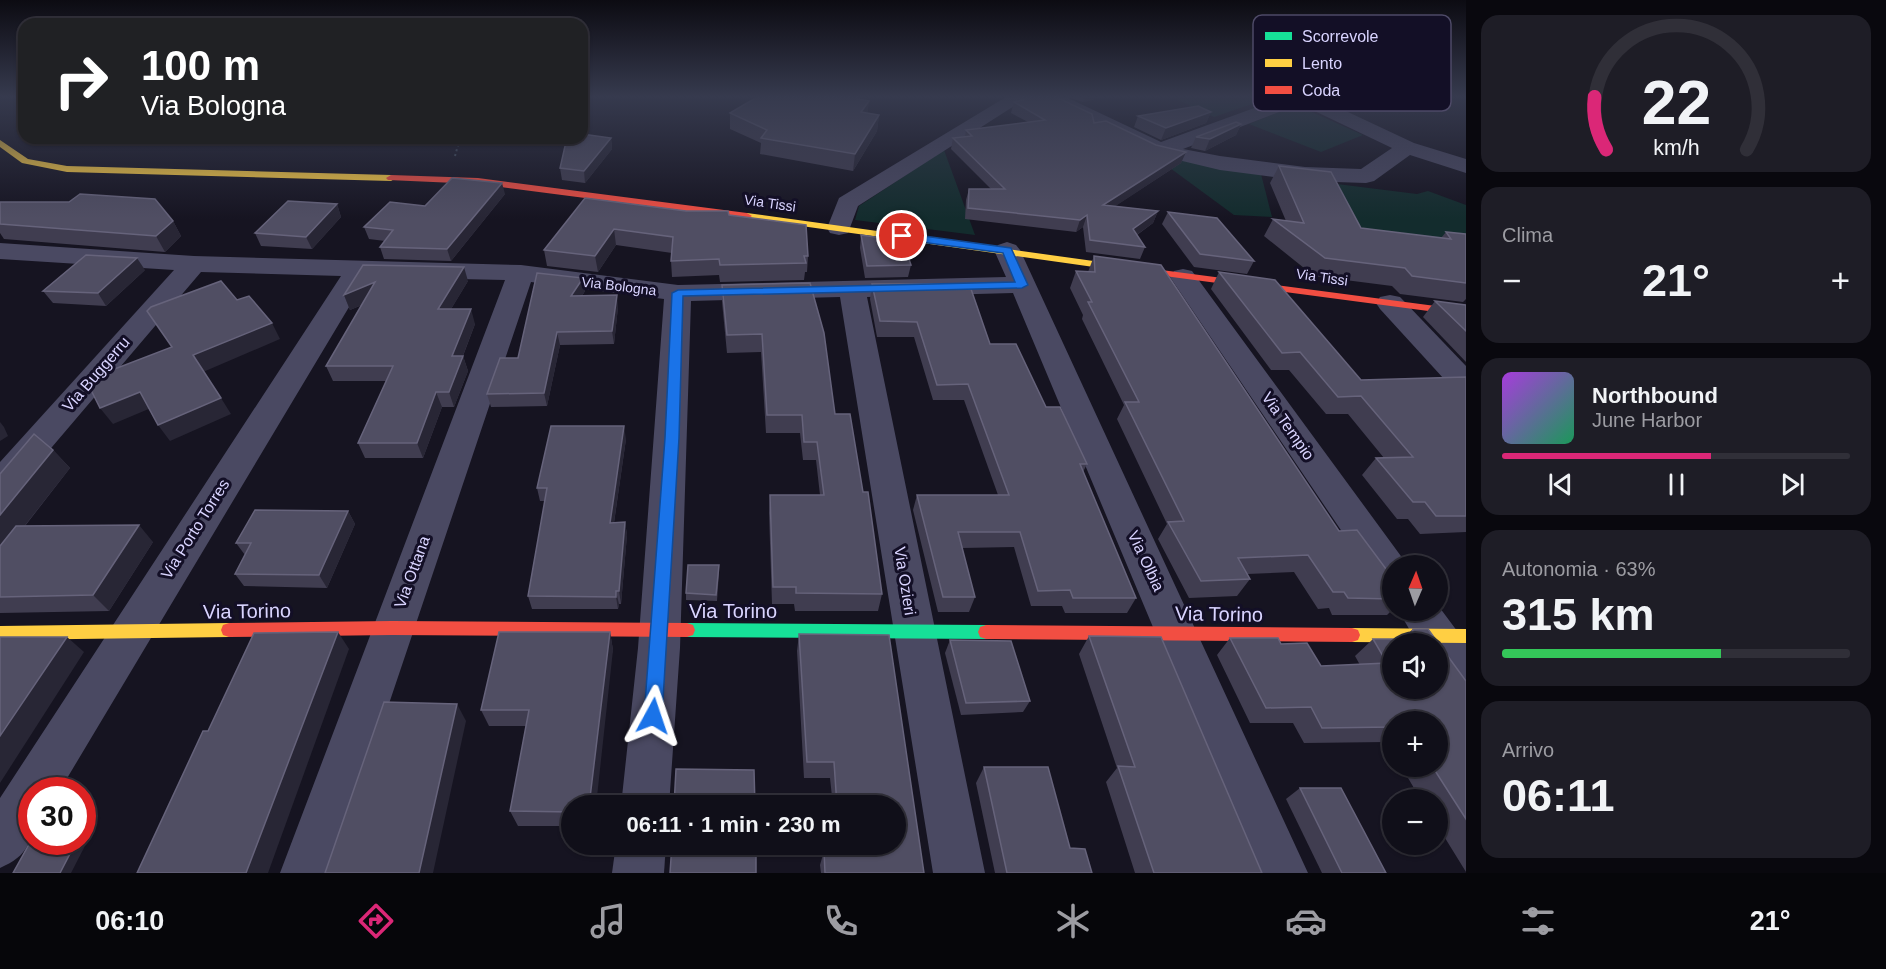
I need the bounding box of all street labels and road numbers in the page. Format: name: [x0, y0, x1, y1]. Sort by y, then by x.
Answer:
street label: Via Tissi: [743, 191, 797, 215]
street label: Via Tissi: [1295, 265, 1349, 289]
street label: Via Bologna: [581, 273, 658, 299]
street label: Via Buggerru: [59, 333, 133, 415]
street label: Via Tempio: [1259, 389, 1318, 463]
street label: Via Porto Torres: [158, 476, 232, 582]
street label: Via Olbia: [1125, 528, 1167, 594]
street label: Via Ottana: [391, 534, 433, 610]
street label: Via Ozieri: [891, 546, 919, 616]
street label: Via Torino: [203, 599, 291, 623]
street label: Via Torino: [689, 600, 777, 622]
street label: Via Torino: [1175, 602, 1263, 626]

